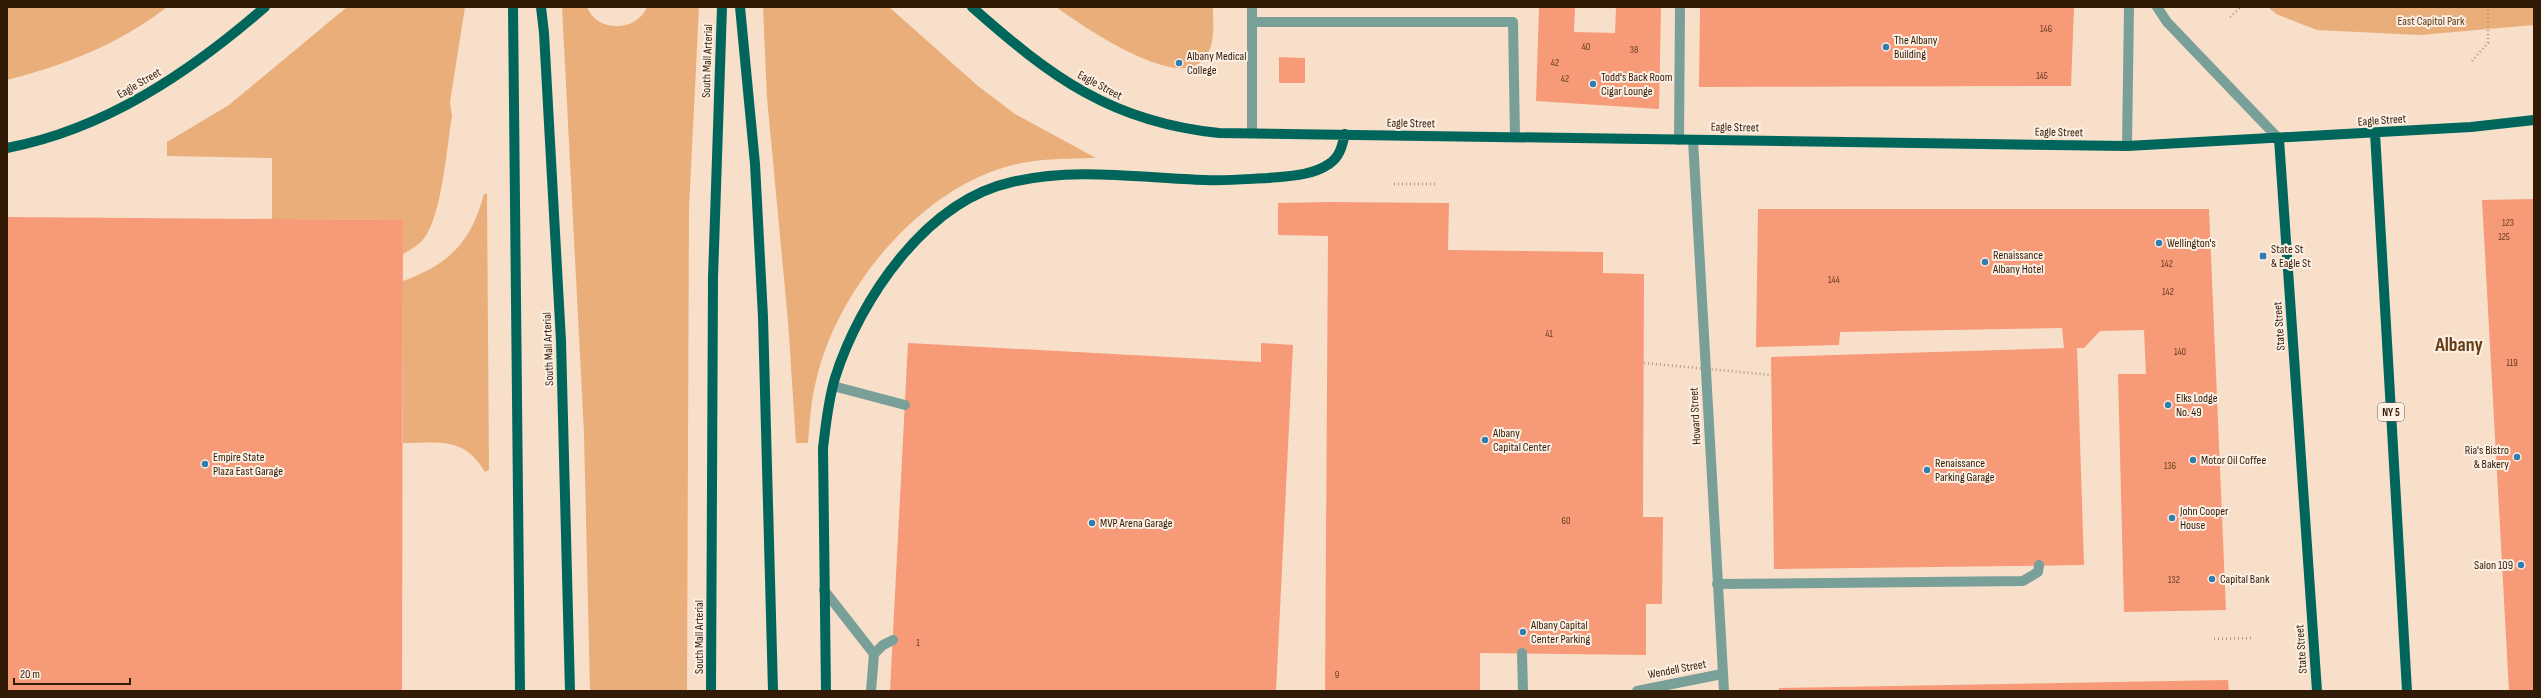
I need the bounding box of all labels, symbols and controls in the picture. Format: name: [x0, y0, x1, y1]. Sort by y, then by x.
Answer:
park label: East Capitol Park: [2398, 14, 2465, 29]
house number: 146: [2040, 23, 2052, 35]
street label: South Mall Arterial: [699, 24, 716, 98]
place label: The Albany Building: [1894, 33, 1938, 62]
house number: 40: [1582, 41, 1590, 53]
marker: The Albany Building: [1881, 42, 1891, 52]
house number: 38: [1630, 44, 1638, 56]
place label: Albany Medical College: [1186, 49, 1246, 78]
house number: 42: [1551, 57, 1559, 69]
marker: Albany Medical College: [1174, 58, 1184, 68]
street label: Eagle Street: [115, 65, 164, 102]
street label: Eagle Street: [1075, 67, 1125, 104]
place label: Todd's Back Room Cigar Lounge: [1601, 70, 1673, 99]
house number: 145: [2036, 70, 2048, 82]
house number: 42: [1561, 73, 1569, 85]
marker: Todd's Back Room Cigar Lounge: [1588, 79, 1598, 89]
street label: Eagle Street: [2357, 111, 2407, 130]
street label: Eagle Street: [1387, 116, 1436, 131]
street label: Eagle Street: [1711, 120, 1760, 135]
street label: Eagle Street: [2035, 125, 2084, 140]
house number: 123: [2502, 217, 2514, 229]
house number: 125: [2498, 231, 2510, 243]
place label: Wellington's: [2167, 236, 2216, 251]
marker: Wellington's: [2154, 238, 2164, 248]
place label: State St & Eagle St: [2271, 242, 2311, 271]
place label: Renaissance Albany Hotel: [1992, 248, 2043, 277]
marker: State St & Eagle St: [2258, 251, 2268, 261]
marker: Renaissance Albany Hotel: [1980, 257, 1990, 267]
house number: 142: [2161, 258, 2173, 270]
house number: 144: [1828, 274, 1840, 286]
house number: 142: [2162, 286, 2174, 298]
street label: State Street: [2270, 301, 2289, 351]
street label: South Mall Arterial: [540, 312, 557, 386]
house number: 41: [1545, 328, 1553, 340]
district label: Albany: [2434, 333, 2484, 357]
house number: 140: [2174, 346, 2186, 358]
house number: 119: [2506, 357, 2518, 369]
street label: Howard Street: [1686, 386, 1704, 445]
place label: Elks Lodge No. 49: [2176, 391, 2218, 420]
marker: Elks Lodge No. 49: [2163, 400, 2173, 410]
road number: NY 5: [2378, 403, 2404, 421]
place label: Albany Capital Center: [1492, 426, 1551, 455]
marker: Albany Capital Center: [1480, 435, 1490, 445]
place label: Ria's Bistro & Bakery: [2465, 443, 2509, 472]
place label: Empire State Plaza East Garage: [213, 450, 283, 479]
marker: Ria's Bistro & Bakery: [2512, 452, 2522, 462]
place label: Motor Oil Coffee: [2201, 453, 2266, 468]
marker: Motor Oil Coffee: [2188, 455, 2198, 465]
place label: Renaissance Parking Garage: [1935, 456, 1995, 485]
marker: Empire State Plaza East Garage: [200, 459, 210, 469]
house number: 136: [2164, 460, 2176, 472]
marker: Renaissance Parking Garage: [1922, 465, 1932, 475]
place label: John Cooper House: [2179, 504, 2229, 533]
marker: John Cooper House: [2167, 513, 2177, 523]
house number: 60: [1562, 515, 1570, 527]
place label: MVP Arena Garage: [1100, 516, 1173, 531]
marker: MVP Arena Garage: [1087, 518, 1097, 528]
place label: Salon 109: [2474, 558, 2513, 573]
marker: Salon 109: [2516, 560, 2526, 570]
place label: Capital Bank: [2220, 572, 2270, 587]
house number: 132: [2168, 574, 2180, 586]
marker: Capital Bank: [2207, 574, 2217, 584]
street label: South Mall Arterial: [692, 600, 707, 674]
place label: Albany Capital Center Parking: [1530, 618, 1590, 647]
street label: State Street: [2292, 624, 2311, 674]
marker: Albany Capital Center Parking: [1518, 627, 1528, 637]
house number: 1: [916, 637, 920, 649]
street label: Wendell Street: [1647, 656, 1708, 682]
scale bar: [14, 660, 130, 686]
text: 20 m: [20, 667, 40, 682]
house number: 9: [1335, 669, 1339, 681]

